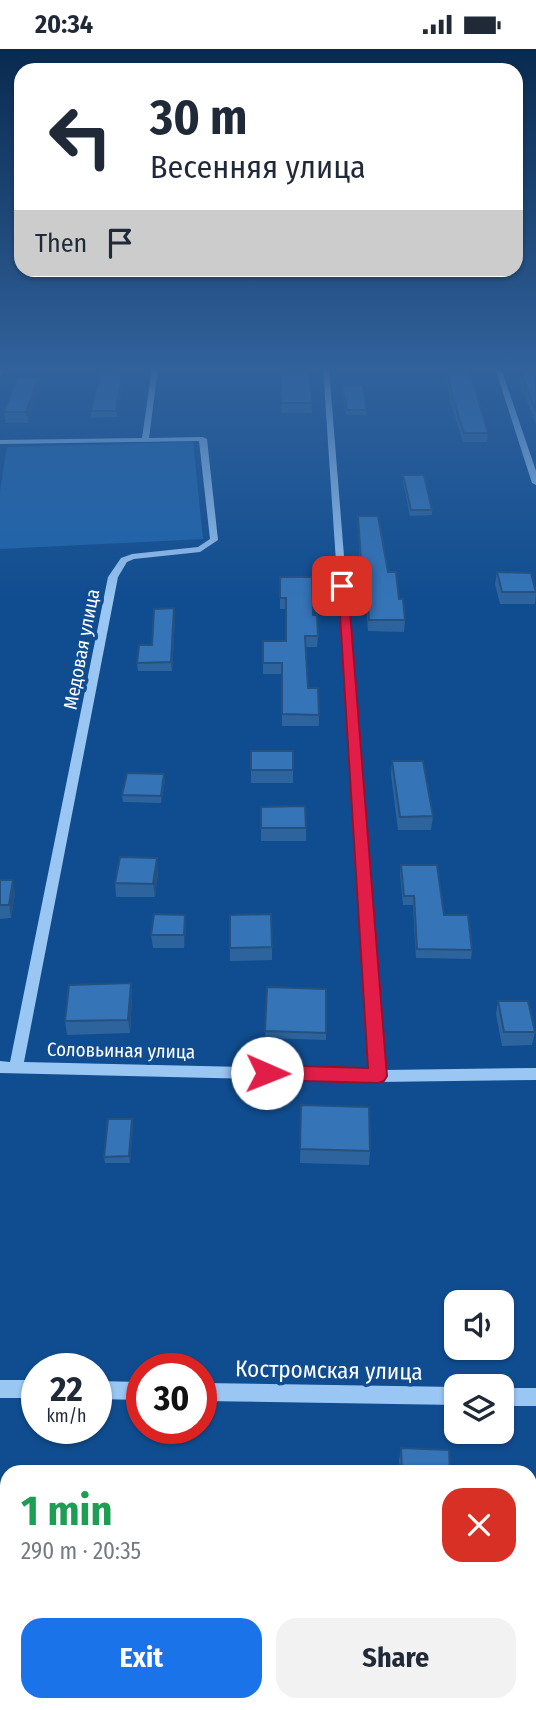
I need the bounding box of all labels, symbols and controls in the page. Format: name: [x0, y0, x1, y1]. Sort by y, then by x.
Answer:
text: 20:34: [35, 9, 93, 40]
text: 30 m: [150, 88, 248, 147]
icon: left: [35, 91, 126, 182]
text: Весенняя улица: [150, 148, 366, 186]
icon: arrive: [101, 224, 139, 262]
text: Then: [35, 228, 87, 259]
pin: [312, 556, 372, 616]
icon: arrive: [323, 567, 361, 605]
street label: Медовая улица: [59, 587, 104, 711]
position arrow: [230, 1036, 304, 1110]
street label: Соловьиная улица: [47, 1038, 195, 1063]
map controls: [444, 1290, 514, 1444]
button: sound: [444, 1290, 514, 1360]
speed limit sign: 30: [126, 1353, 217, 1444]
street label: Костромская улица: [235, 1354, 423, 1386]
text: 22: [50, 1368, 83, 1410]
button: layers: [444, 1374, 514, 1444]
text: km/h: [46, 1405, 87, 1427]
text: 1 min: [21, 1486, 112, 1536]
button: close: [442, 1488, 516, 1562]
text: 290 m · 20:35: [21, 1537, 141, 1565]
button: Exit: [21, 1618, 262, 1698]
button: Share: [276, 1618, 516, 1698]

